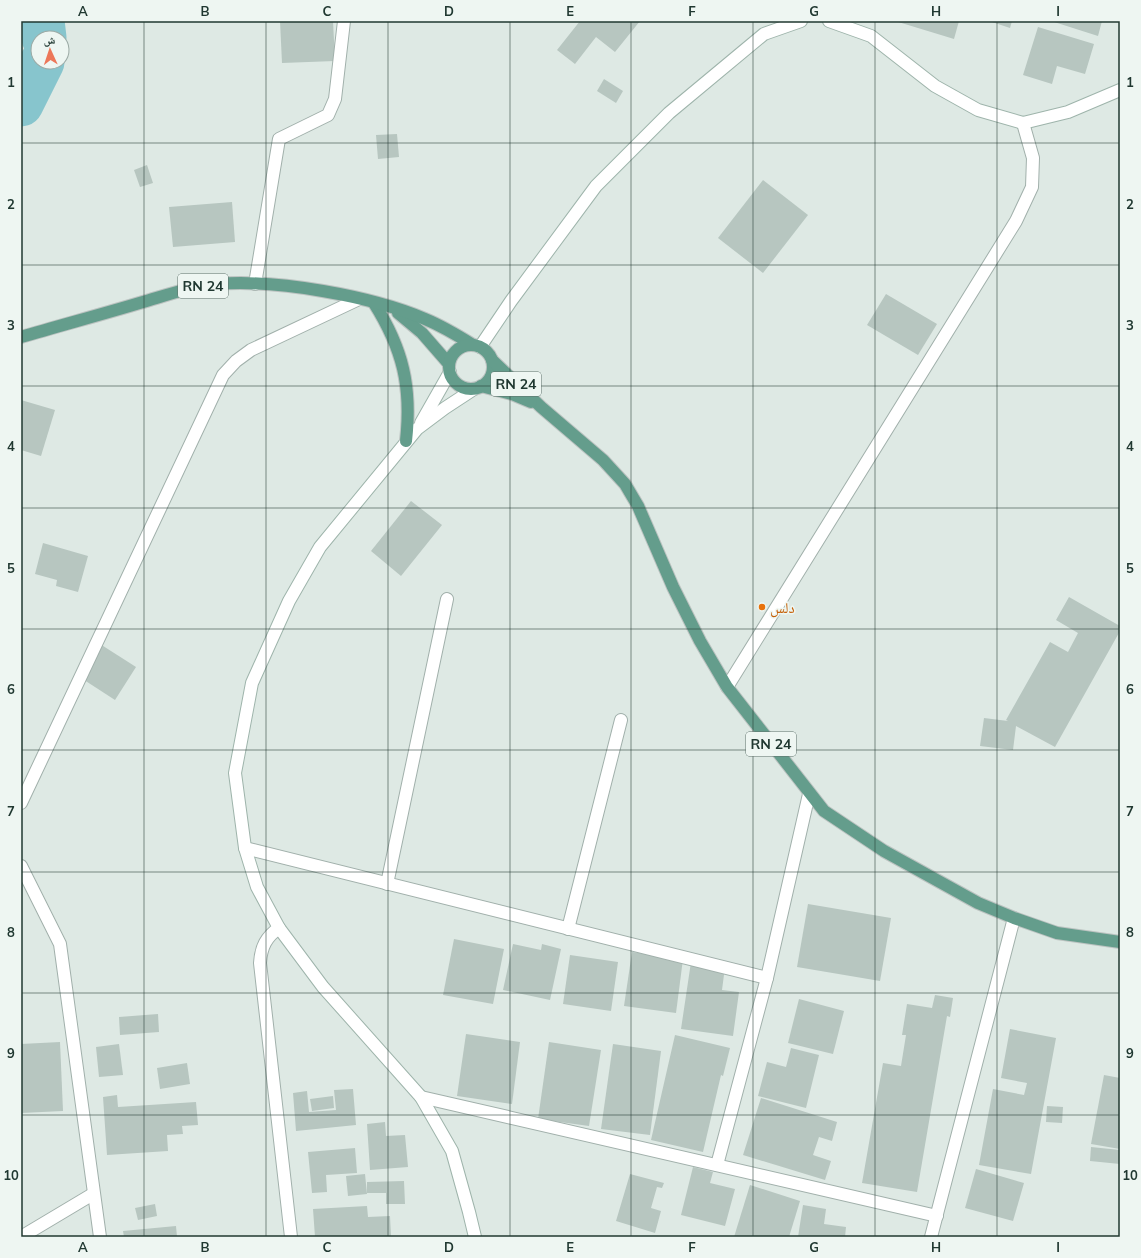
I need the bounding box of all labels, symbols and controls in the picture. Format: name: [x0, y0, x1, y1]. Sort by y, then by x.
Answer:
text: A: [78, 3, 88, 19]
text: B: [201, 3, 210, 19]
text: C: [323, 3, 332, 19]
text: D: [444, 3, 454, 19]
text: E: [566, 3, 574, 19]
text: F: [688, 3, 696, 19]
text: G: [809, 3, 819, 19]
text: H: [931, 3, 941, 19]
text: I: [1056, 3, 1060, 19]
north arrow: [30, 30, 70, 70]
text: ش: [43, 33, 56, 48]
text: 1: [7, 74, 15, 90]
text: 1: [1126, 74, 1134, 90]
text: 2: [7, 196, 15, 212]
text: 2: [1126, 196, 1134, 212]
road number: RN 24: [178, 274, 228, 298]
text: 3: [7, 317, 15, 333]
text: 3: [1126, 317, 1134, 333]
road number: RN 24: [491, 372, 541, 396]
text: 4: [7, 438, 15, 454]
text: 4: [1126, 438, 1134, 454]
text: 5: [7, 560, 15, 576]
text: 5: [1126, 560, 1134, 576]
place label: دلس: [770, 598, 795, 618]
marker: دلس: [757, 602, 767, 612]
text: 6: [7, 681, 15, 697]
text: 6: [1126, 681, 1134, 697]
road number: RN 24: [746, 732, 796, 756]
text: 7: [7, 803, 15, 819]
text: 7: [1126, 803, 1134, 819]
text: 8: [7, 924, 15, 940]
text: 8: [1126, 924, 1134, 940]
text: 9: [7, 1045, 15, 1061]
text: 9: [1126, 1045, 1134, 1061]
text: 10: [3, 1167, 19, 1183]
text: 10: [1122, 1167, 1138, 1183]
text: A: [78, 1239, 88, 1255]
text: B: [201, 1239, 210, 1255]
text: C: [323, 1239, 332, 1255]
text: D: [444, 1239, 454, 1255]
text: E: [566, 1239, 574, 1255]
text: F: [688, 1239, 696, 1255]
text: G: [809, 1239, 819, 1255]
text: H: [931, 1239, 941, 1255]
text: I: [1056, 1239, 1060, 1255]

